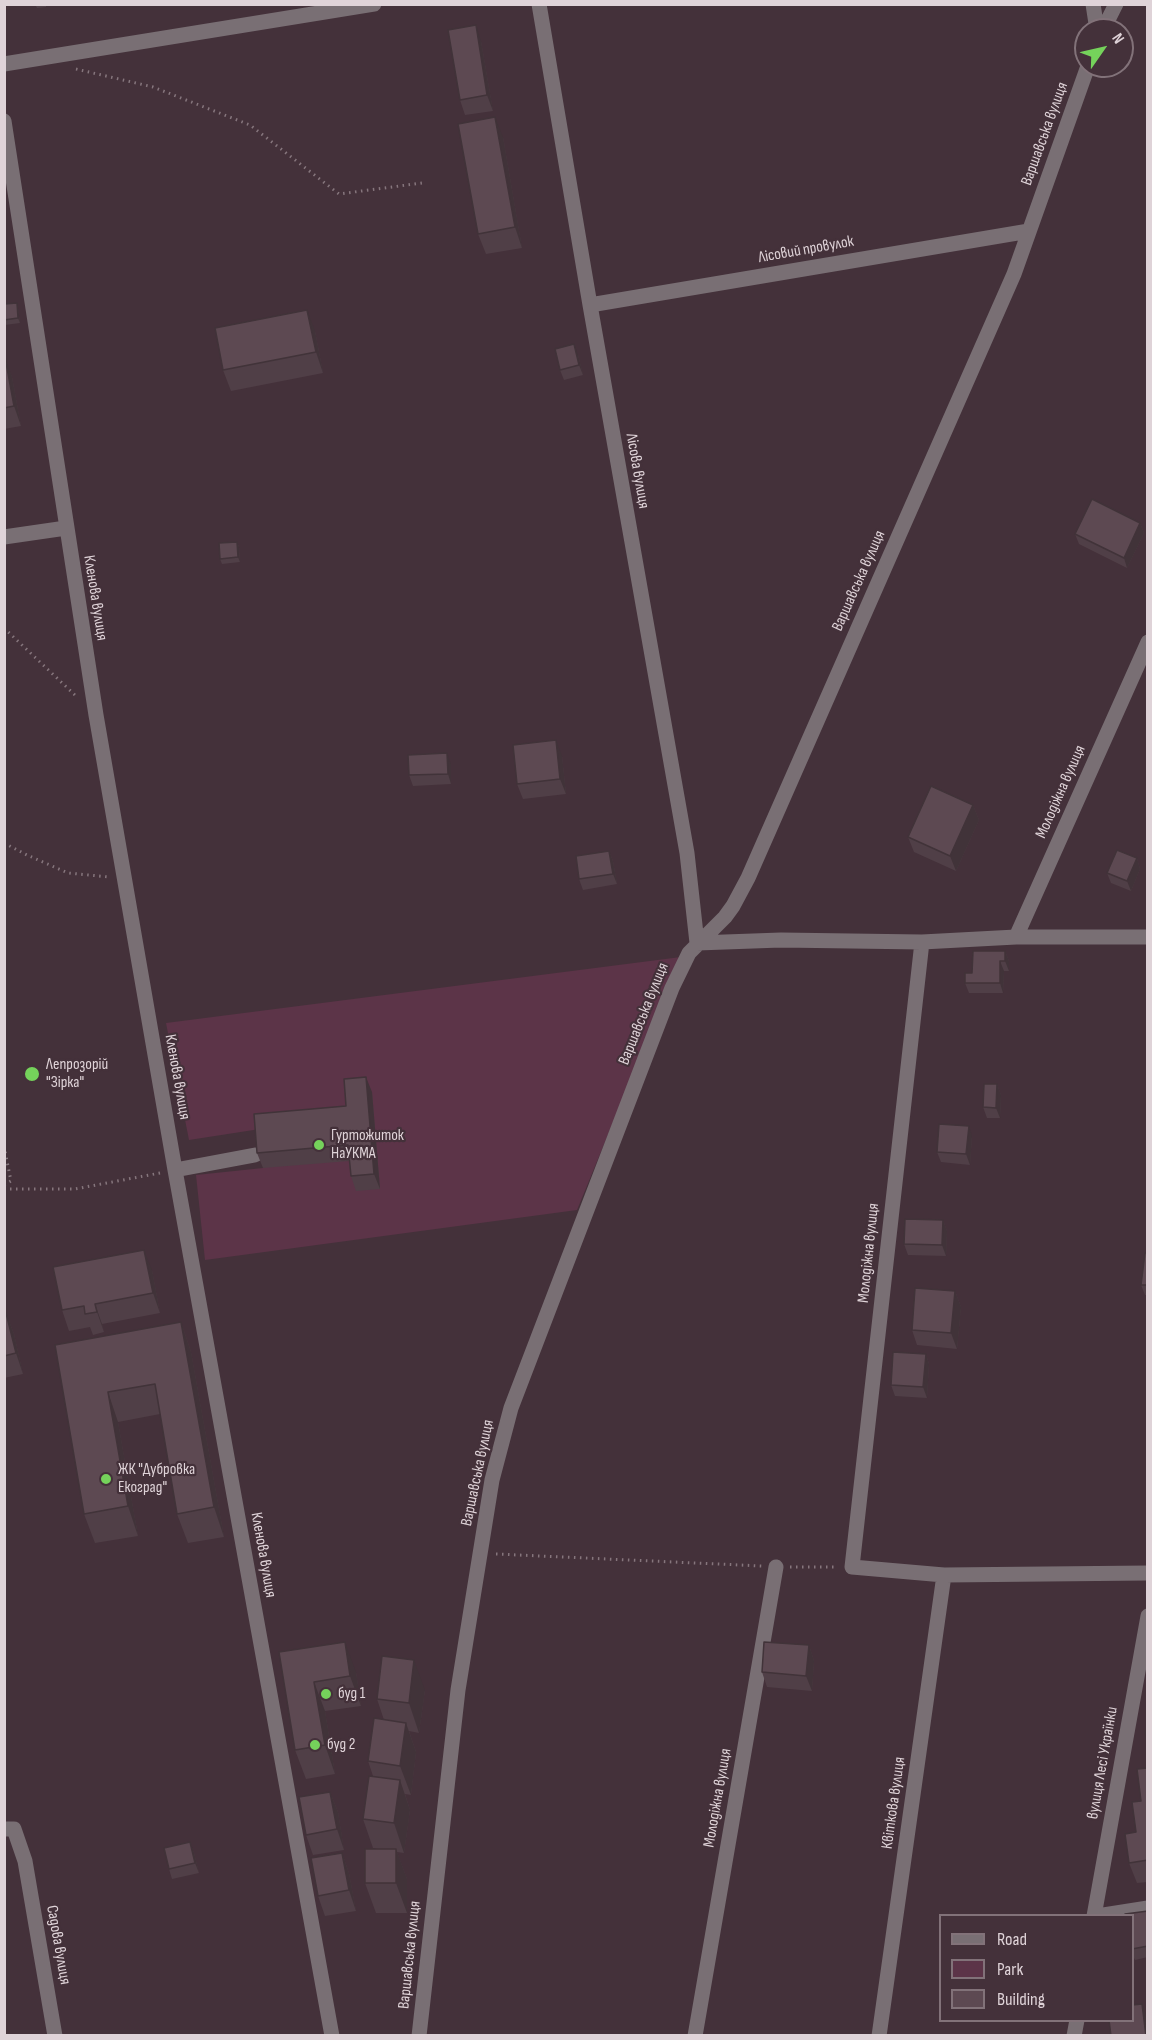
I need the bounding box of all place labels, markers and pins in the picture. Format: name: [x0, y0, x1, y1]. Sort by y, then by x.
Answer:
place label: Лепрозорій "Зірка": [46, 1055, 108, 1093]
marker: Лепрозорій "Зірка": [23, 1065, 41, 1083]
place label: Гуртожиток НаУКМА: [331, 1126, 404, 1164]
marker: Гуртожиток НаУКМА: [312, 1138, 326, 1152]
place label: ЖК "Дубровка Екоград": [118, 1460, 195, 1498]
marker: ЖК "Дубровка Екоград": [99, 1472, 113, 1486]
place label: буд 1: [338, 1684, 365, 1704]
marker: буд 1: [319, 1687, 333, 1701]
place label: буд 2: [327, 1735, 355, 1755]
marker: буд 2: [308, 1738, 322, 1752]

